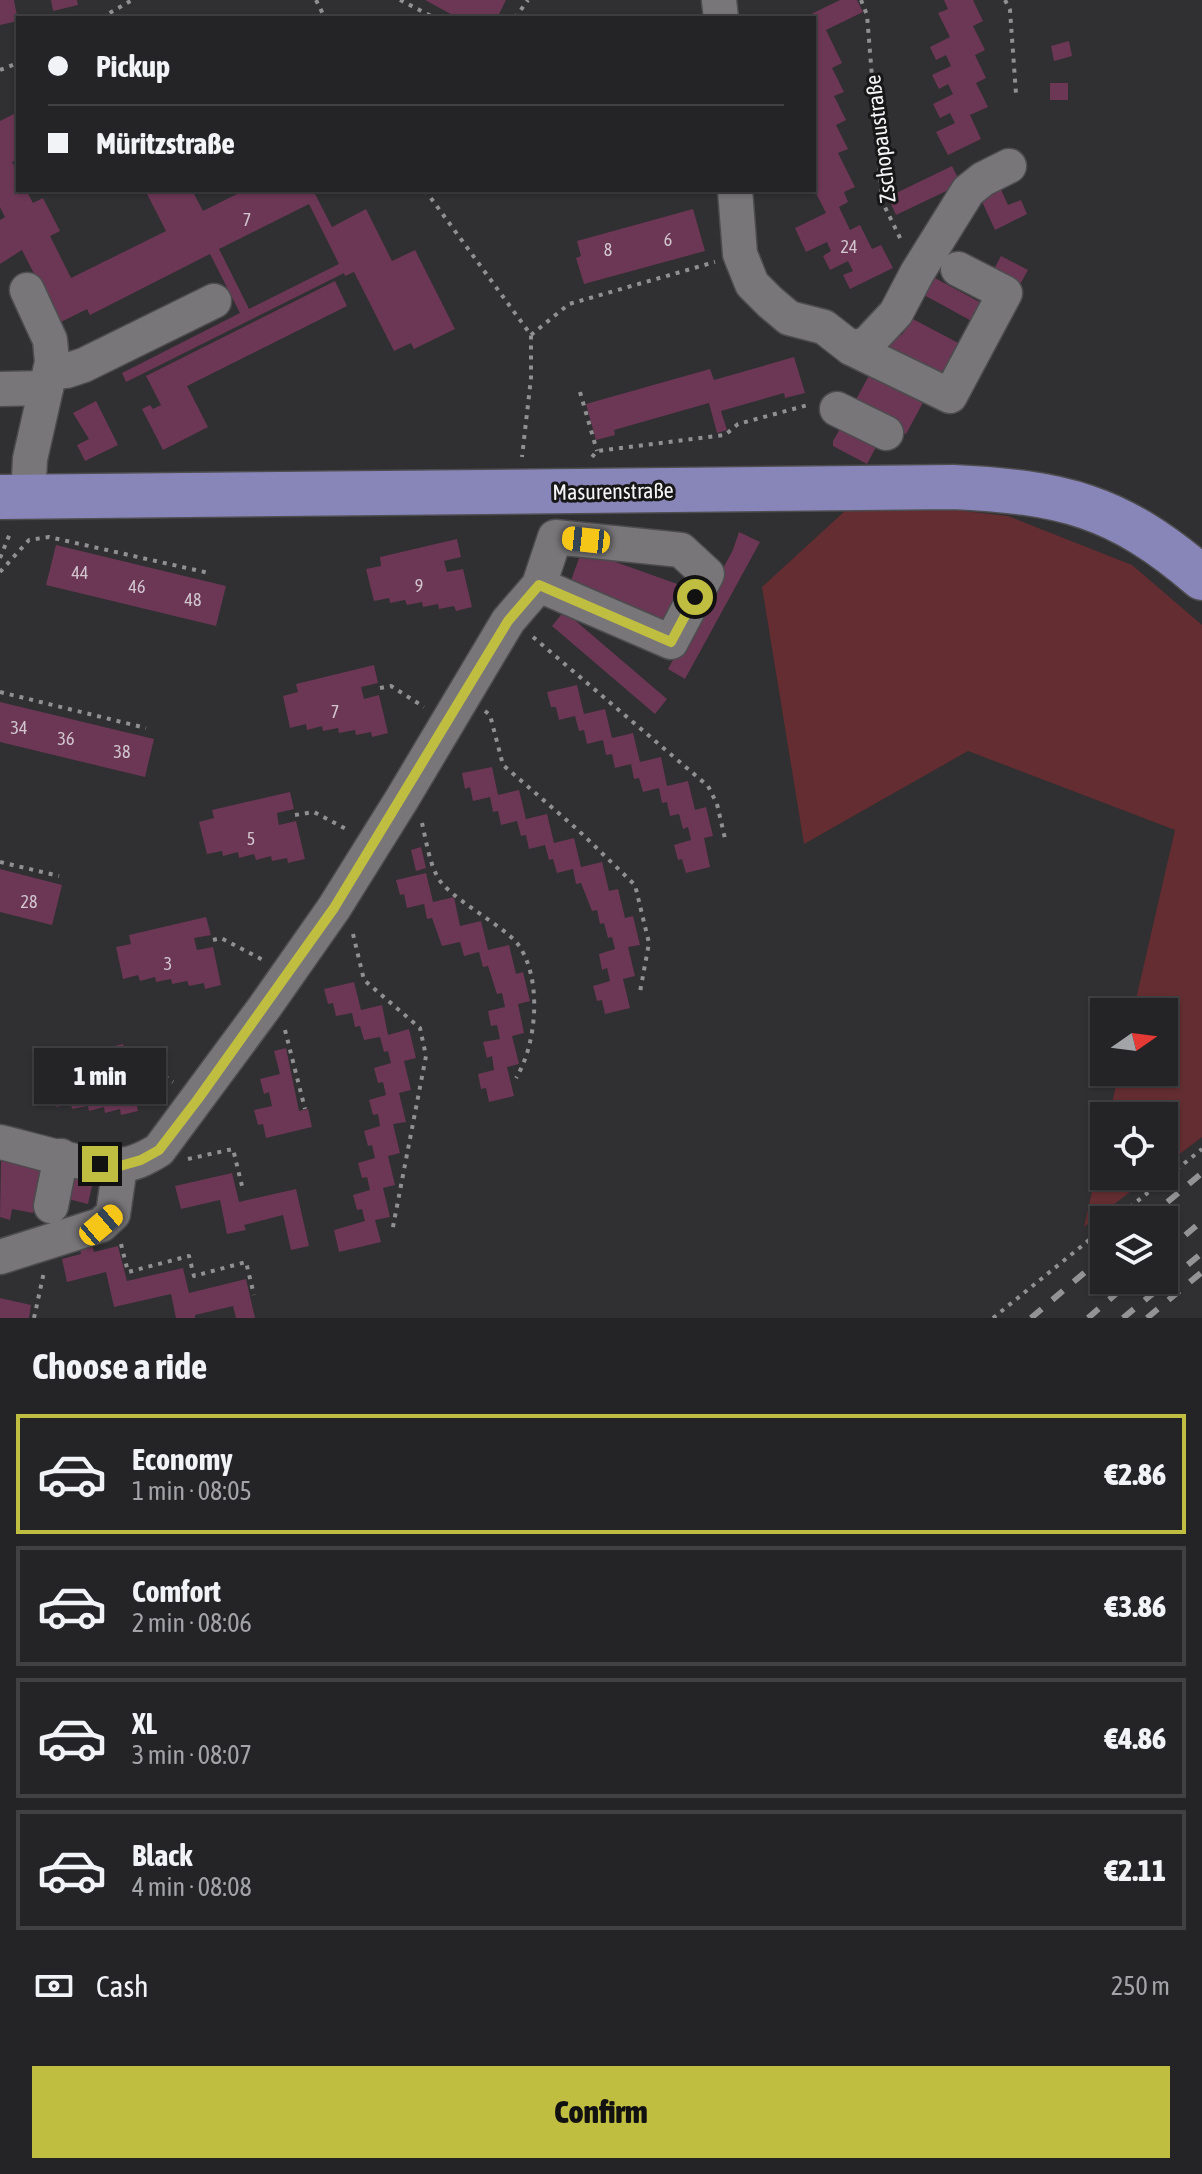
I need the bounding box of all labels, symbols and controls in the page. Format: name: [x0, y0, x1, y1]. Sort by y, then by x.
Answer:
text: Pickup: [96, 49, 170, 83]
street label: Zschopaustraße: [859, 73, 901, 205]
text: Müritzstraße: [96, 126, 235, 160]
house number: 7: [243, 209, 251, 230]
house number: 6: [664, 229, 672, 250]
house number: 24: [841, 236, 857, 257]
house number: 8: [604, 239, 612, 260]
street label: Masurenstraße: [552, 477, 674, 505]
car: [561, 526, 611, 554]
house number: 44: [72, 562, 88, 583]
house number: 9: [415, 575, 423, 596]
house number: 46: [129, 576, 145, 597]
route start: [677, 579, 713, 615]
house number: 48: [185, 589, 201, 610]
house number: 7: [331, 701, 339, 722]
house number: 34: [11, 717, 27, 738]
house number: 36: [58, 728, 74, 749]
house number: 38: [114, 741, 130, 762]
house number: 5: [247, 828, 255, 849]
house number: 28: [21, 891, 37, 912]
house number: 3: [164, 953, 172, 974]
north arrow: [1090, 998, 1178, 1086]
map controls: [1090, 998, 1178, 1294]
callout: 1 min: [34, 1048, 166, 1104]
text: 1 min: [73, 1061, 127, 1091]
button: locate: [1090, 1102, 1178, 1190]
route end: [82, 1146, 118, 1182]
car: [75, 1200, 127, 1250]
button: layers: [1090, 1206, 1178, 1294]
text: Choose a ride: [32, 1345, 207, 1387]
icon: car: [36, 1438, 108, 1510]
text: Economy: [132, 1442, 233, 1476]
text: €2.86: [1105, 1457, 1166, 1491]
text: 1 min · 08:05: [132, 1476, 252, 1506]
icon: car: [36, 1570, 108, 1642]
text: Comfort: [132, 1574, 221, 1608]
text: €3.86: [1105, 1589, 1166, 1623]
text: 2 min · 08:06: [132, 1608, 252, 1638]
icon: car: [36, 1702, 108, 1774]
text: XL: [132, 1706, 157, 1740]
text: €4.86: [1105, 1721, 1166, 1755]
text: 3 min · 08:07: [132, 1740, 252, 1770]
icon: car: [36, 1834, 108, 1906]
text: Black: [132, 1838, 192, 1872]
text: €2.11: [1105, 1853, 1166, 1887]
text: 4 min · 08:08: [132, 1872, 252, 1902]
icon: cash: [32, 1964, 76, 2008]
text: Cash: [96, 1969, 149, 2003]
text: 250 m: [1111, 1971, 1170, 2001]
button: Confirm: [32, 2066, 1170, 2158]

